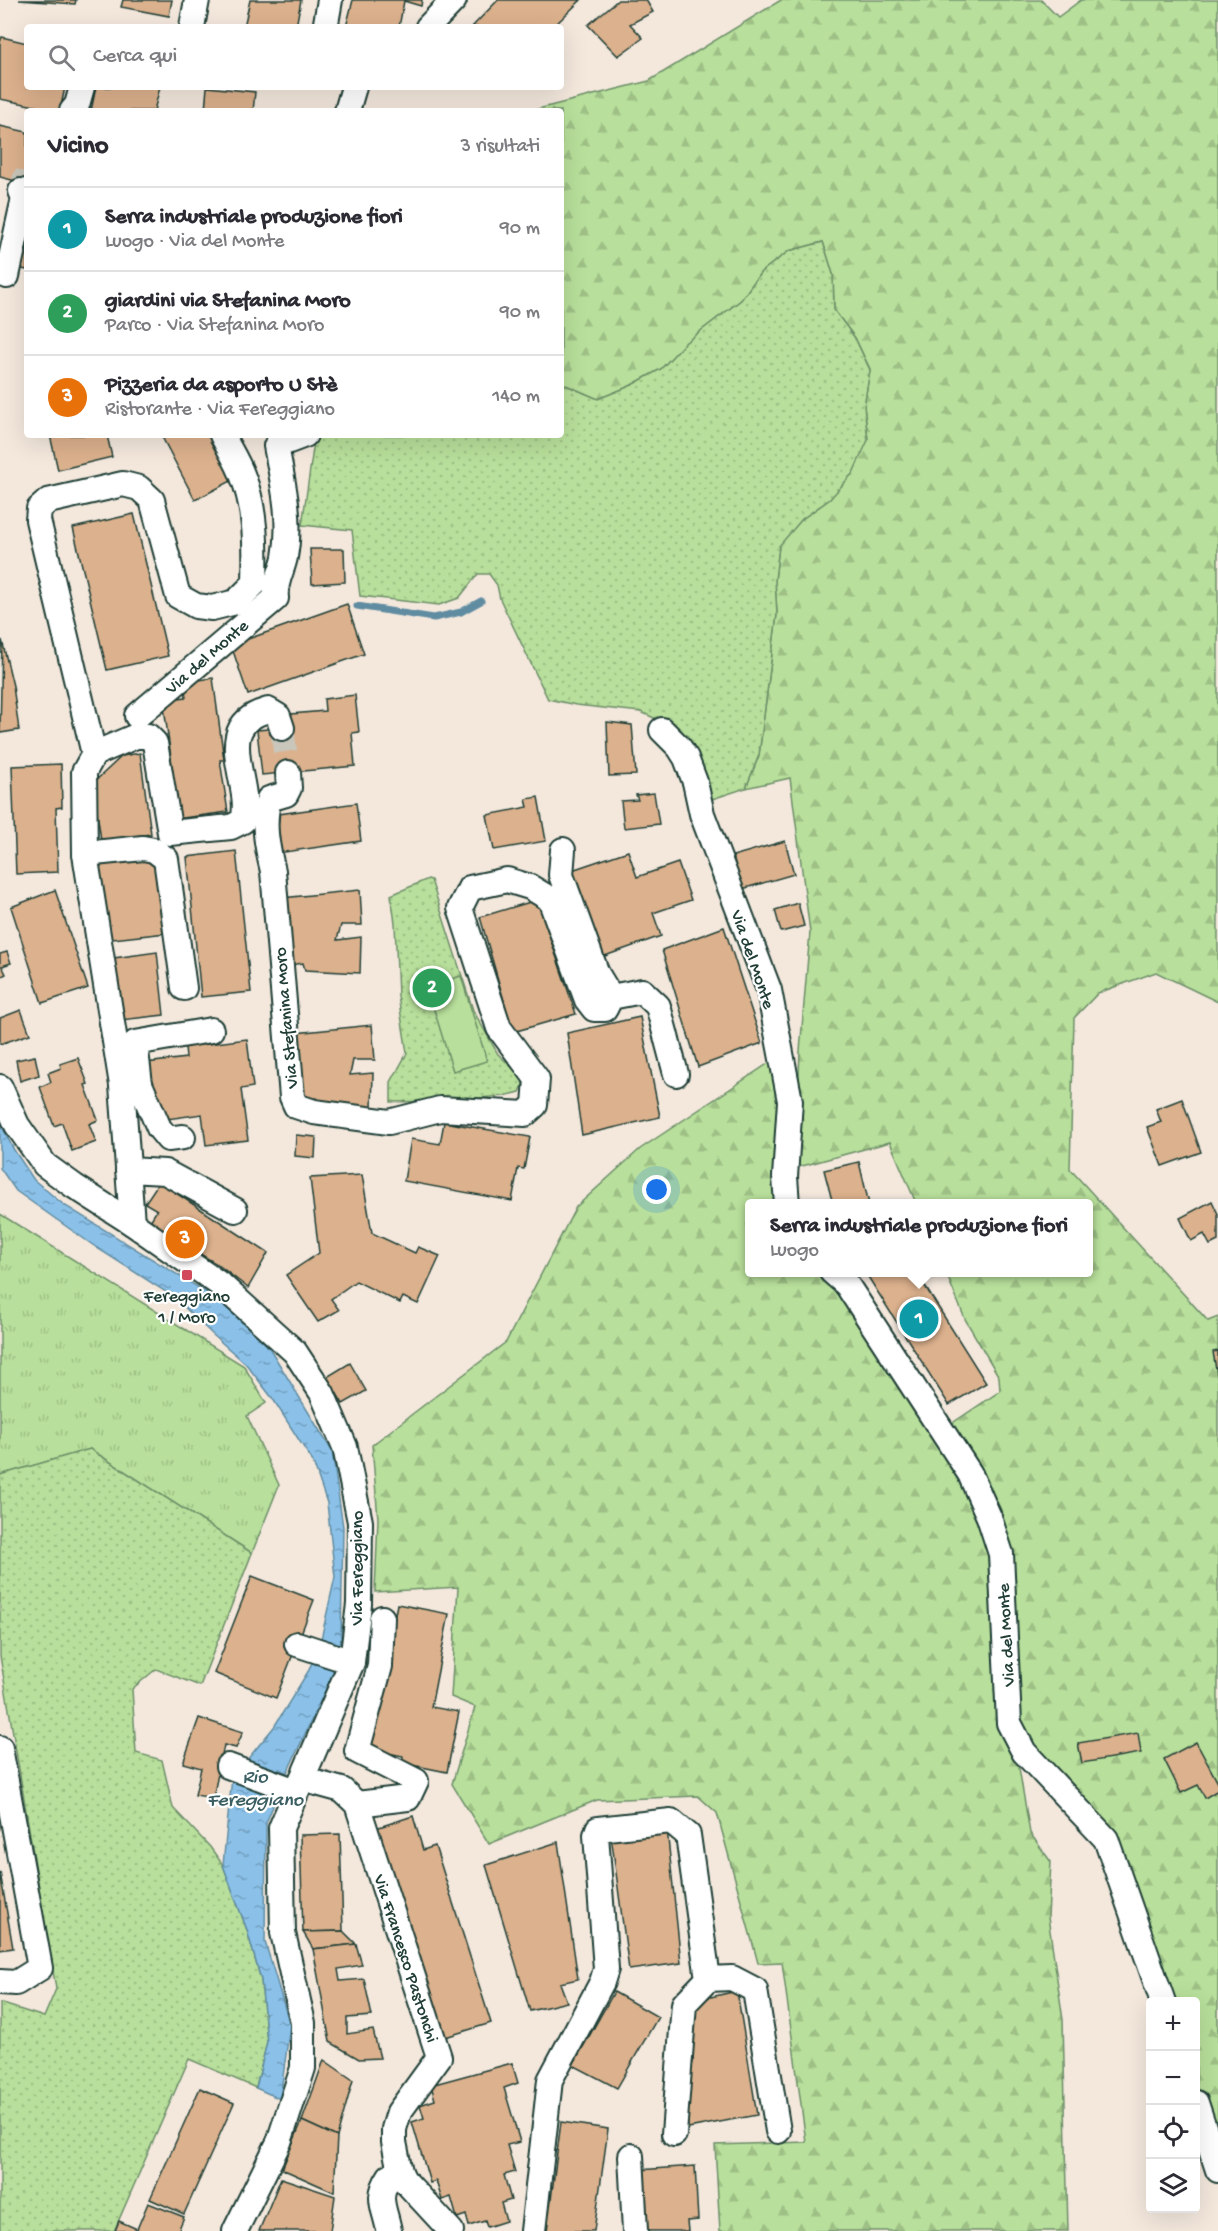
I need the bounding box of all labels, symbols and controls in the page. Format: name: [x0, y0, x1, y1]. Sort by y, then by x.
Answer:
search box: [24, 24, 564, 90]
icon: search: [45, 41, 78, 74]
text: Cerca qui: [93, 44, 177, 70]
text: Vicino: [48, 132, 108, 163]
text: 3 risultati: [461, 136, 540, 159]
text: Serra industriale produzione fiori: [105, 205, 403, 231]
text: 1: [63, 218, 72, 241]
text: 90 m: [500, 218, 540, 241]
text: Luogo · Via del Monte: [105, 231, 284, 254]
text: giardini via Stefanina Moro: [105, 289, 351, 315]
text: 2: [63, 302, 72, 325]
text: 90 m: [500, 302, 540, 325]
text: Parco · Via Stefanina Moro: [105, 315, 324, 338]
text: Pizzeria da asporto U Stè: [105, 373, 337, 399]
text: 3: [62, 386, 73, 409]
text: 140 m: [492, 386, 540, 409]
text: Ristorante · Via Fereggiano: [105, 399, 335, 422]
street label: Via del Monte: [161, 616, 254, 700]
street label: Via del Monte: [725, 907, 779, 1013]
street label: Via Stefanina Moro: [271, 946, 304, 1090]
pin: 2: [412, 966, 452, 1010]
your location: [642, 1175, 671, 1204]
popup: [745, 1199, 1093, 1277]
text: Serra industriale produzione fiori: [770, 1214, 1068, 1240]
pin: 3: [166, 1216, 204, 1262]
text: Luogo: [770, 1240, 819, 1263]
marker: Fereggiano 1 / Moro: [180, 1268, 194, 1282]
place label: Fereggiano 1 / Moro: [143, 1287, 230, 1329]
pin: 1: [900, 1296, 938, 1342]
street label: Via Fereggiano: [348, 1511, 369, 1626]
street label: Via del Monte: [994, 1582, 1021, 1688]
water label: Rio Fereggiano: [207, 1767, 305, 1813]
street label: Via Francesco Pastonchi: [367, 1871, 442, 2046]
map controls: [1146, 1997, 1200, 2213]
button: +: [1146, 1997, 1200, 2051]
button: −: [1146, 2051, 1200, 2105]
button: locate: [1146, 2105, 1200, 2159]
button: layers: [1146, 2159, 1200, 2213]

